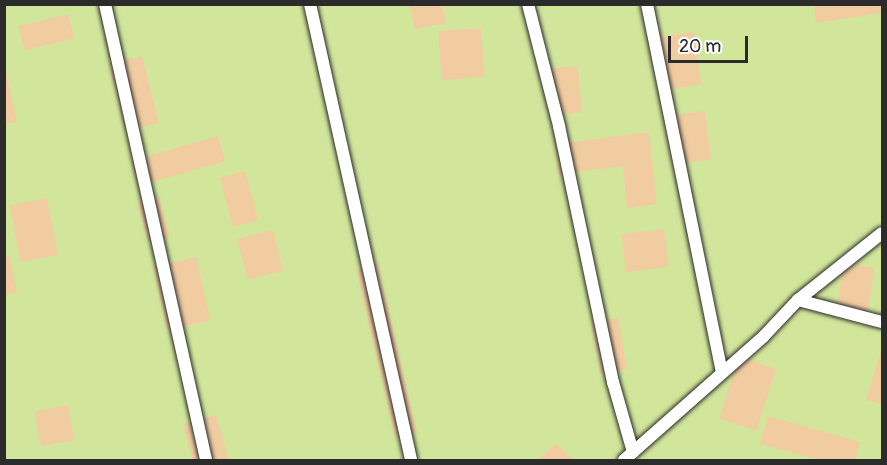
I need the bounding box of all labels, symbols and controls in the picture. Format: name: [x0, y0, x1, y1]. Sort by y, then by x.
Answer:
scale bar: [671, 24, 750, 62]
text: 20 m: [679, 35, 721, 58]

